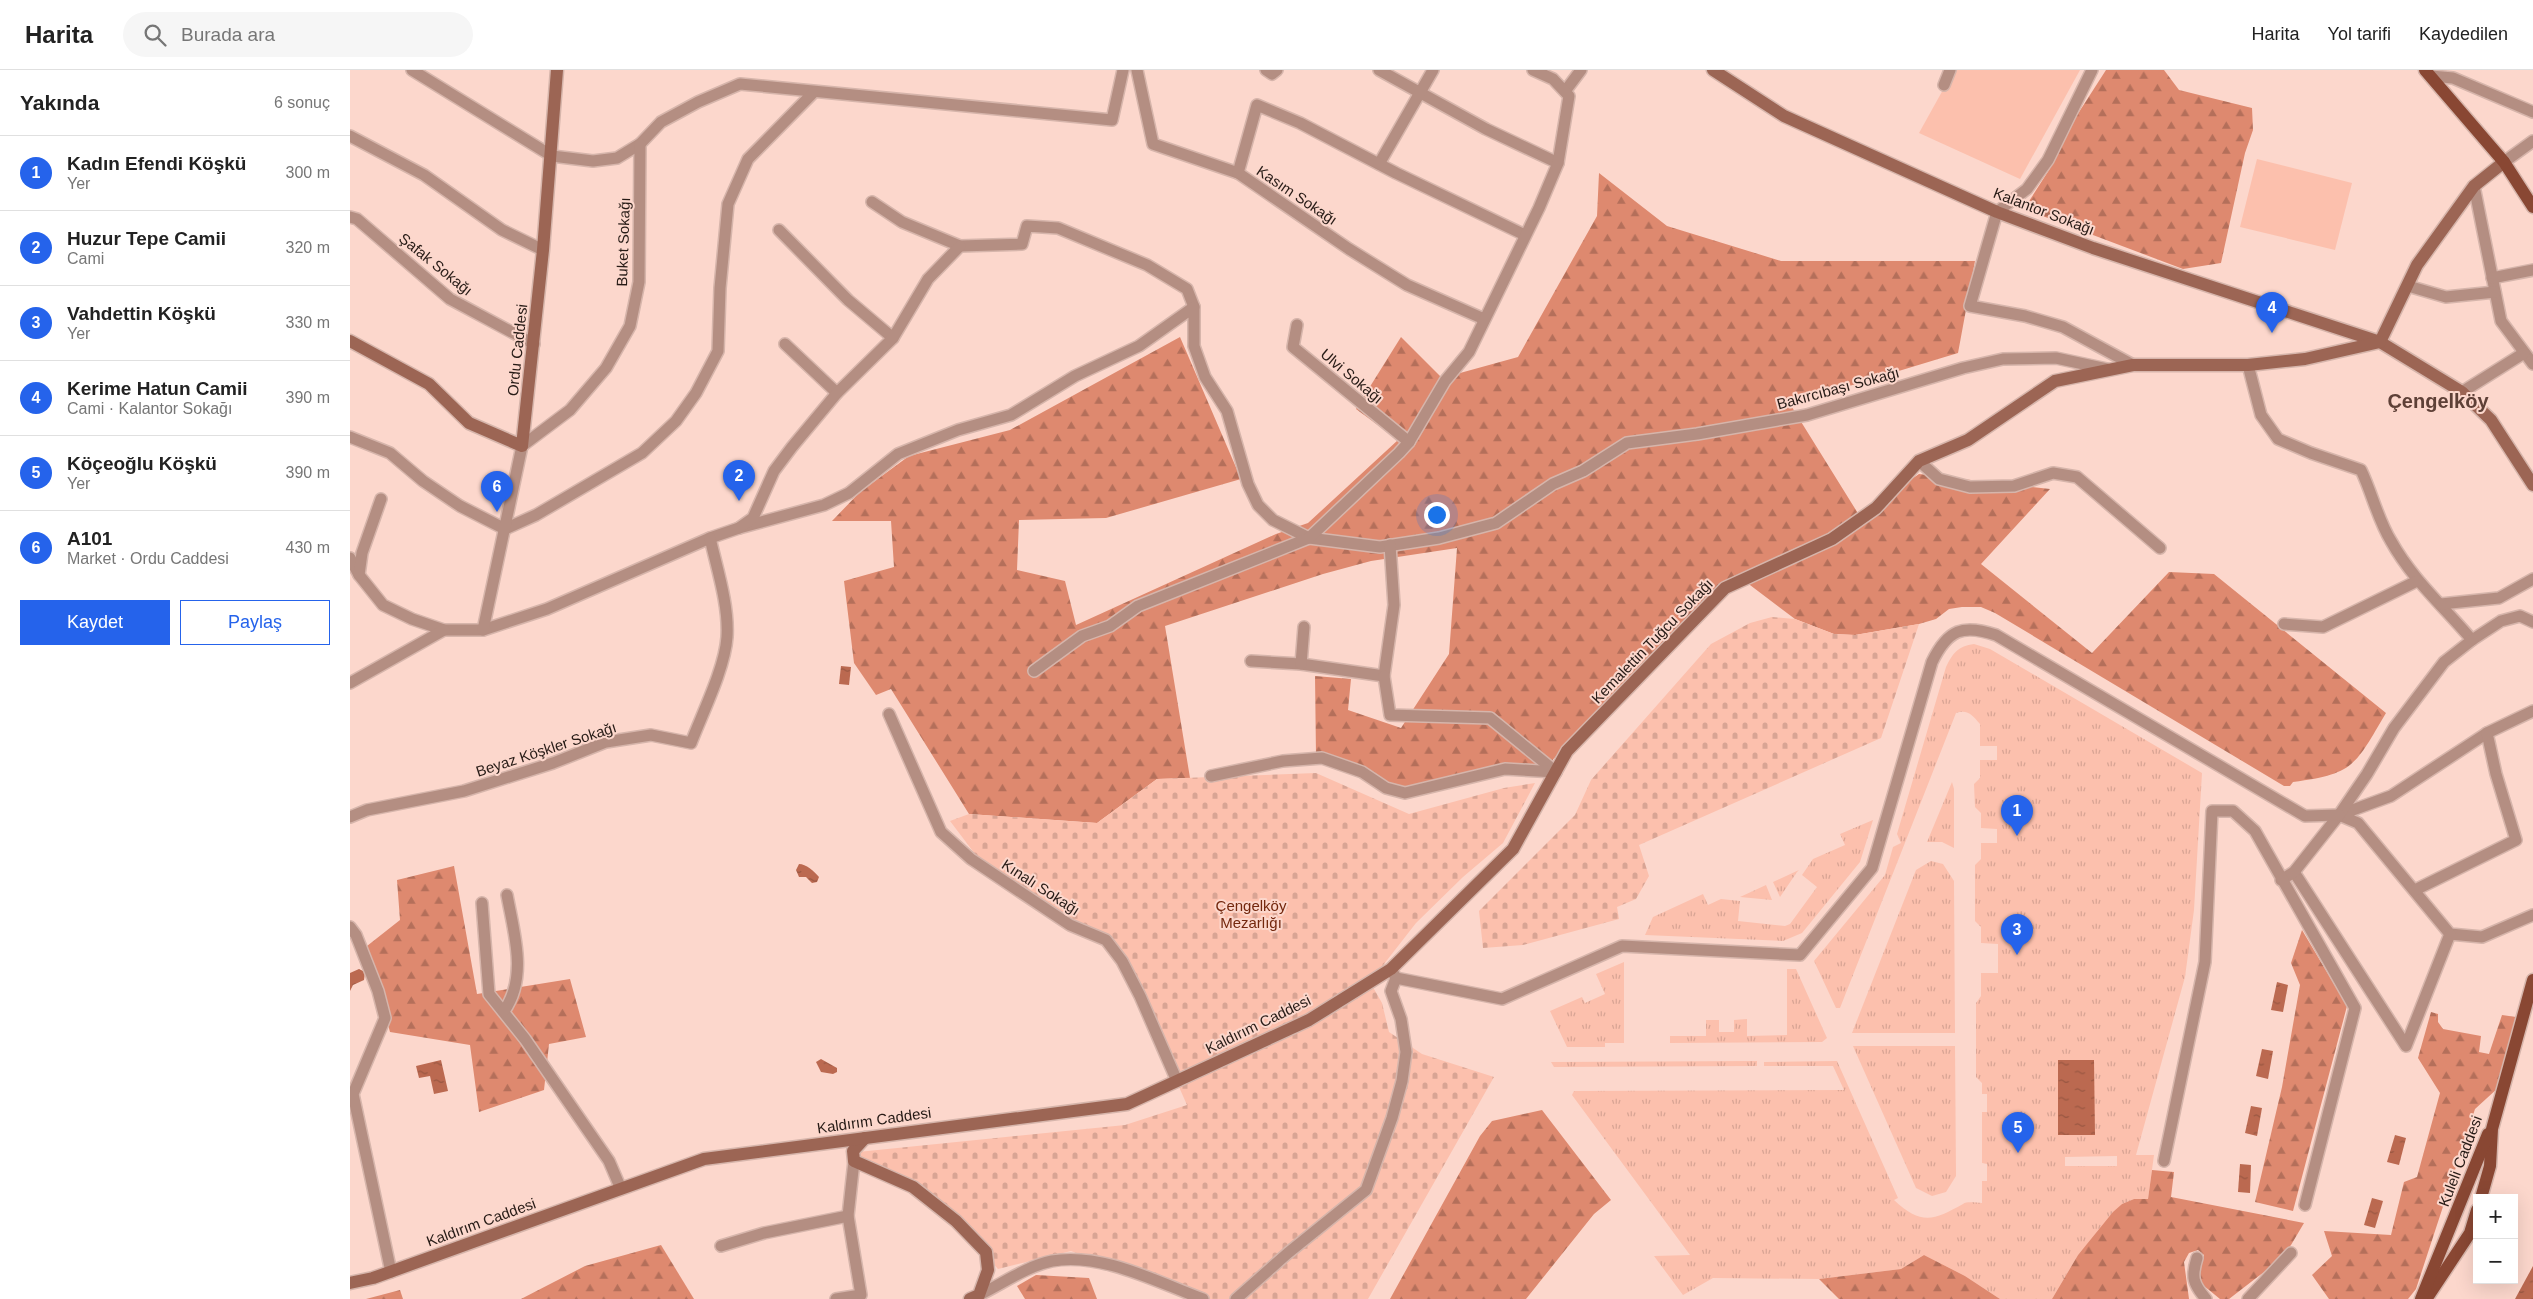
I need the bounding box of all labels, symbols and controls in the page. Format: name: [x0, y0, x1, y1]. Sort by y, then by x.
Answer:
search box: [123, 12, 473, 57]
text: Harita: [25, 21, 93, 48]
icon: search: [141, 21, 169, 49]
text: Burada ara: [181, 24, 275, 45]
text: Harita: [2252, 24, 2300, 44]
text: Yol tarifi: [2328, 24, 2391, 44]
text: Kaydedilen: [2419, 24, 2508, 44]
text: Yakında: [20, 91, 99, 114]
text: 6 sonuç: [274, 94, 330, 111]
text: Kadın Efendi Köşkü: [67, 153, 246, 174]
street label: Kasım Sokağı: [1254, 162, 1340, 228]
text: 1: [32, 164, 40, 181]
text: 300 m: [286, 164, 330, 181]
text: Yer: [67, 175, 90, 192]
street label: Kalantor Sokağı: [1991, 184, 2097, 238]
street label: Buket Sokağı: [613, 197, 633, 287]
text: Huzur Tepe Camii: [67, 228, 226, 249]
street label: Şafak Sokağı: [396, 229, 476, 299]
text: 2: [32, 239, 40, 256]
text: 320 m: [286, 239, 330, 256]
text: Cami: [67, 250, 104, 267]
pin: 4: [2256, 292, 2288, 333]
text: Vahdettin Köşkü: [67, 303, 216, 324]
street label: Ordu Caddesi: [504, 303, 530, 397]
text: 3: [32, 314, 40, 331]
text: 330 m: [286, 314, 330, 331]
text: Yer: [67, 325, 90, 342]
street label: Ulvi Sokağı: [1317, 345, 1387, 407]
street label: Bakırcıbaşı Sokağı: [1775, 363, 1901, 413]
text: Kerime Hatun Camii: [67, 378, 248, 399]
text: 4: [32, 389, 40, 406]
text: 390 m: [286, 389, 330, 406]
district label: Çengelköy: [2387, 390, 2489, 412]
text: Cami · Kalantor Sokağı: [67, 400, 232, 417]
text: Köçeoğlu Köşkü: [67, 453, 217, 474]
pin: 2: [723, 460, 755, 501]
text: 5: [32, 464, 40, 481]
text: 390 m: [286, 464, 330, 481]
pin: 6: [481, 471, 513, 512]
text: Yer: [67, 475, 90, 492]
your location: [1424, 502, 1450, 528]
text: A101: [67, 528, 112, 549]
text: 6: [32, 539, 40, 556]
text: 430 m: [286, 539, 330, 556]
text: Market · Ordu Caddesi: [67, 550, 229, 567]
street label: Kemalettin Tuğcu Sokağı: [1588, 575, 1716, 707]
button: Kaydet: [20, 600, 170, 645]
button: Paylaş: [180, 600, 330, 645]
street label: Beyaz Köşkler Sokağı: [474, 718, 618, 780]
pin: 1: [2001, 795, 2033, 836]
street label: Kınalı Sokağı: [999, 856, 1083, 918]
park label: Çengelköy Mezarlığı: [1216, 897, 1287, 931]
pin: 3: [2001, 914, 2033, 955]
street label: Kaldırım Caddesi: [1203, 991, 1313, 1057]
street label: Kaldırım Caddesi: [816, 1104, 932, 1136]
pin: 5: [2002, 1112, 2034, 1153]
street label: Kuleli Caddesi: [2435, 1113, 2485, 1209]
street label: Kaldırım Caddesi: [424, 1194, 538, 1250]
map controls: [2473, 1194, 2518, 1284]
button: +: [2473, 1194, 2518, 1239]
button: −: [2473, 1239, 2518, 1284]

